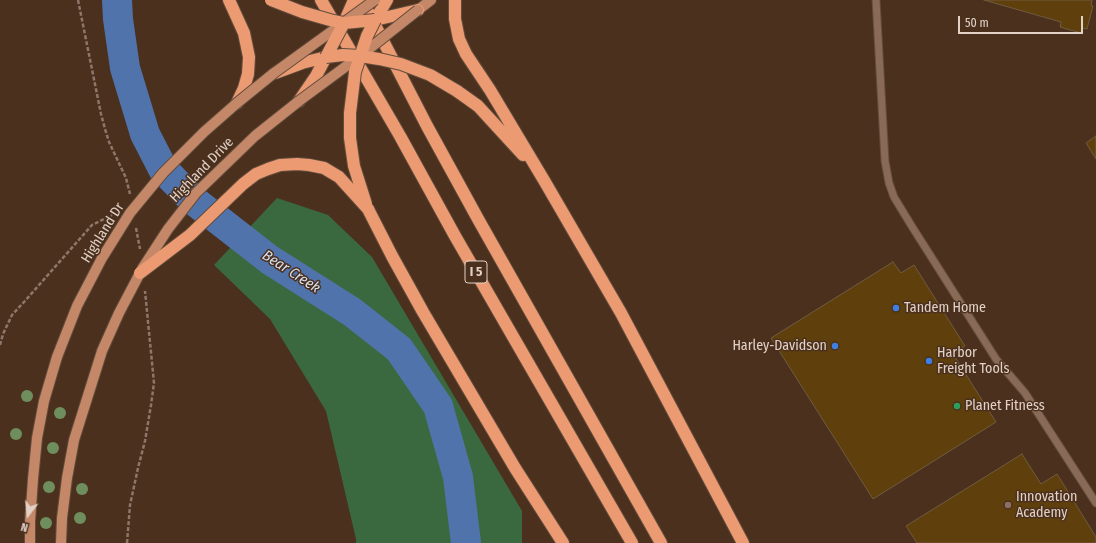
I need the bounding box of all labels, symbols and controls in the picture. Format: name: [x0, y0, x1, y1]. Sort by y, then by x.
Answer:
scale bar: [960, 8, 1085, 34]
text: 50 m: [965, 16, 989, 30]
street label: Highland Drive: [167, 134, 237, 206]
street label: Highland Dr: [78, 200, 128, 266]
water label: Bear Creek: [259, 247, 323, 297]
road number: I 5: [465, 261, 487, 283]
place label: Tandem Home: [904, 300, 986, 316]
marker: Tandem Home: [891, 303, 901, 313]
place label: Harley-Davidson: [732, 338, 827, 354]
marker: Harley-Davidson: [830, 341, 840, 351]
place label: Harbor Freight Tools: [937, 345, 1010, 378]
marker: Harbor Freight Tools: [924, 356, 934, 366]
place label: Planet Fitness: [965, 398, 1045, 414]
marker: Planet Fitness: [952, 401, 962, 411]
place label: Innovation Academy: [1016, 489, 1077, 522]
north arrow: [8, 495, 48, 535]
marker: Innovation Academy: [1003, 500, 1013, 510]
text: N: [20, 520, 30, 534]

